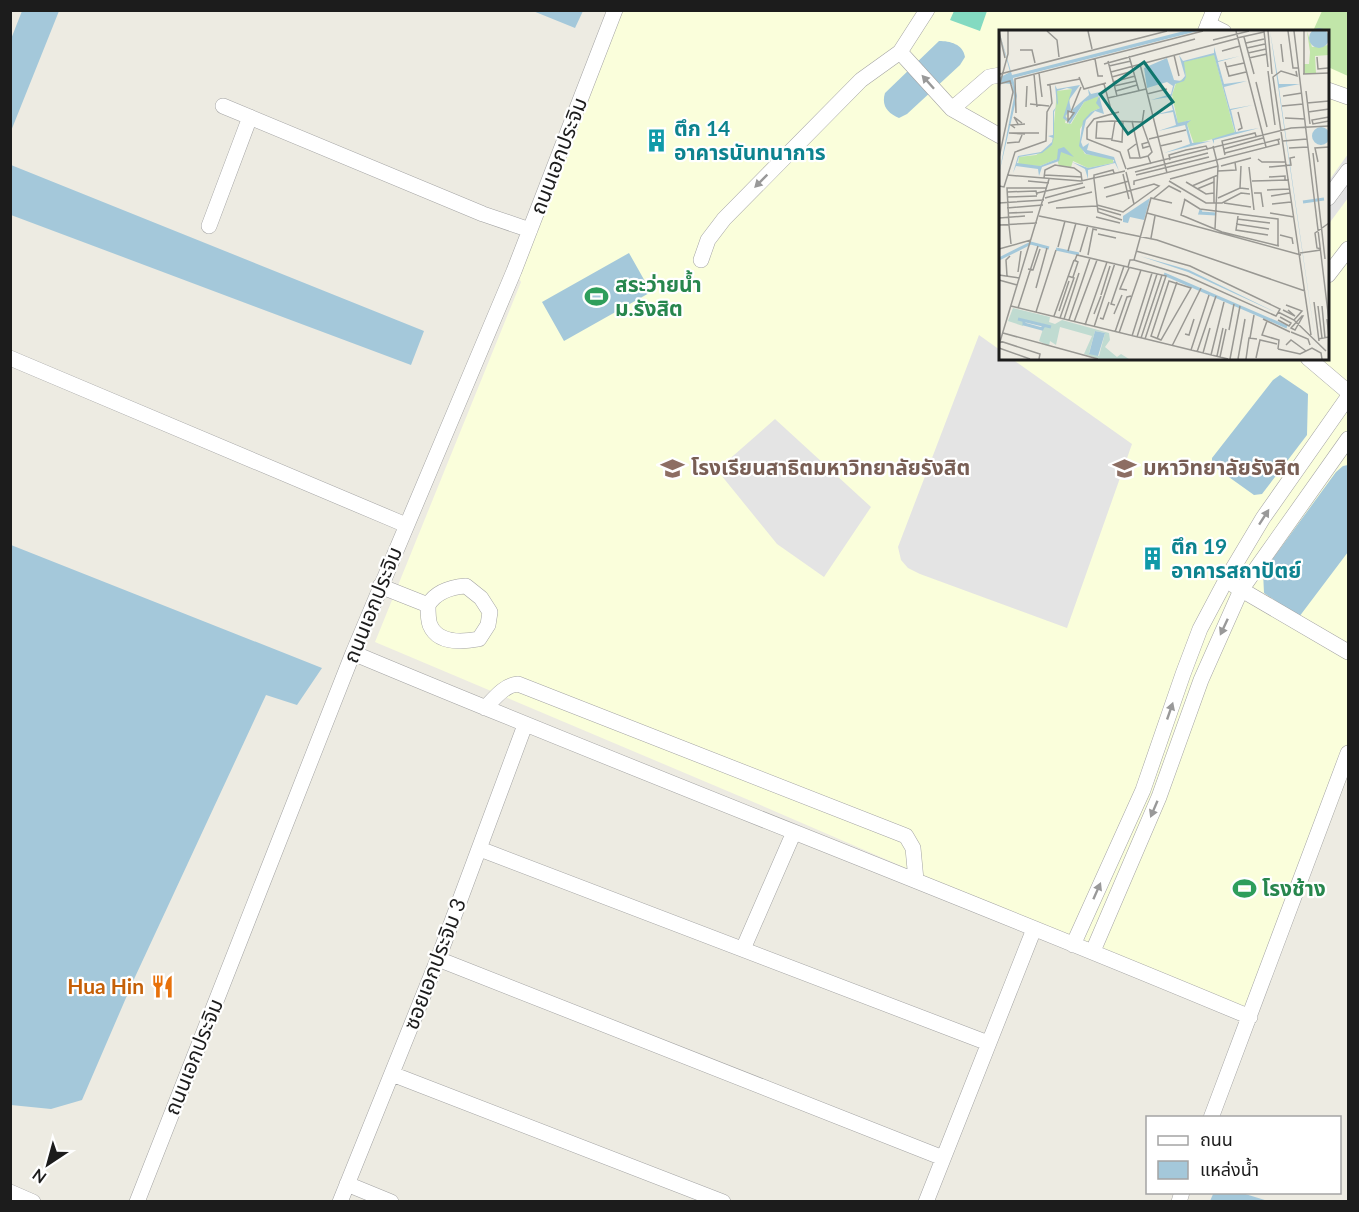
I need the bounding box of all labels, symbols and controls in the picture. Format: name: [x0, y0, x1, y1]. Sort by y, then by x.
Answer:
inset map: [999, 30, 1329, 360]
one-way arrow: [921, 75, 935, 89]
street label: ถนนเอกประจิม: [524, 93, 591, 217]
place label: ตึก 14 อาคารนันทนาการ: [674, 115, 826, 164]
building icon: ตึก 14 อาคารนันทนาการ: [643, 128, 669, 154]
one-way arrow: [754, 174, 768, 189]
place label: สระว่ายน้ำ ม.รังสิต: [615, 270, 702, 320]
sports icon: สระว่ายน้ำ ม.รังสิต: [584, 284, 610, 310]
place label: โรงเรียนสาธิตมหาวิทยาลัยรังสิต: [691, 454, 970, 479]
place label: มหาวิทยาลัยรังสิต: [1143, 454, 1300, 479]
school or university icon: โรงเรียนสาธิตมหาวิทยาลัยรังสิต: [660, 455, 686, 481]
school or university icon: มหาวิทยาลัยรังสิต: [1112, 455, 1138, 481]
one-way arrow: [1258, 509, 1269, 525]
place label: ตึก 19 อาคารสถาปัตย์: [1171, 533, 1301, 582]
street label: ถนนเอกประจิม: [337, 543, 406, 666]
building icon: ตึก 19 อาคารสถาปัตย์: [1140, 546, 1166, 572]
one-way arrow: [1219, 619, 1229, 637]
one-way arrow: [1165, 702, 1175, 720]
one-way arrow: [1149, 800, 1158, 818]
place label: โรงช้าง: [1262, 875, 1326, 900]
sports icon: โรงช้าง: [1231, 876, 1257, 902]
one-way arrow: [1092, 882, 1102, 900]
street label: ซอยเอกประจิม 3: [397, 894, 470, 1033]
place label: Hua Hin: [67, 973, 144, 998]
restaurant icon: Hua Hin: [149, 974, 175, 1000]
street label: ถนนเอกประจิม: [158, 995, 227, 1118]
legend: [1146, 1116, 1341, 1194]
text: ถนน: [1200, 1128, 1233, 1150]
north arrow: [18, 1134, 78, 1194]
text: แหล่งน้ำ: [1200, 1157, 1259, 1180]
text: N: [28, 1165, 49, 1188]

